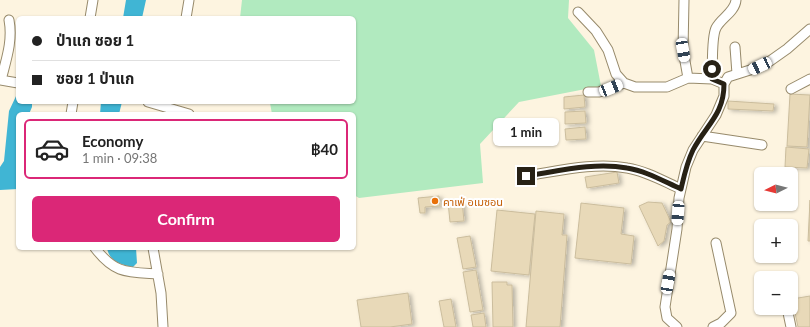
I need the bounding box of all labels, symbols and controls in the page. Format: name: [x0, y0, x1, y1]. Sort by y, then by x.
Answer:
text: ป่าแก ซอย 1: [56, 31, 134, 49]
car: [675, 37, 691, 63]
car: [747, 55, 773, 77]
route start: [703, 60, 721, 78]
text: ซอย 1 ป่าแก: [56, 69, 134, 87]
car: [598, 78, 624, 98]
callout: 1 min: [493, 118, 559, 146]
text: 1 min: [510, 124, 542, 140]
icon: car: [34, 131, 70, 167]
text: Economy: [82, 132, 143, 150]
text: ฿40: [310, 140, 338, 158]
text: 1 min · 09:38: [82, 150, 157, 166]
route end: [517, 167, 535, 185]
north arrow: [754, 167, 798, 211]
map controls: [754, 167, 798, 315]
place label: คาเฟ่ อเมซอน: [443, 195, 503, 208]
button: Confirm: [32, 196, 340, 242]
marker: คาเฟ่ อเมซอน: [430, 196, 440, 206]
car: [671, 201, 685, 225]
button: +: [754, 219, 798, 263]
car: [660, 269, 676, 295]
button: −: [754, 271, 798, 315]

